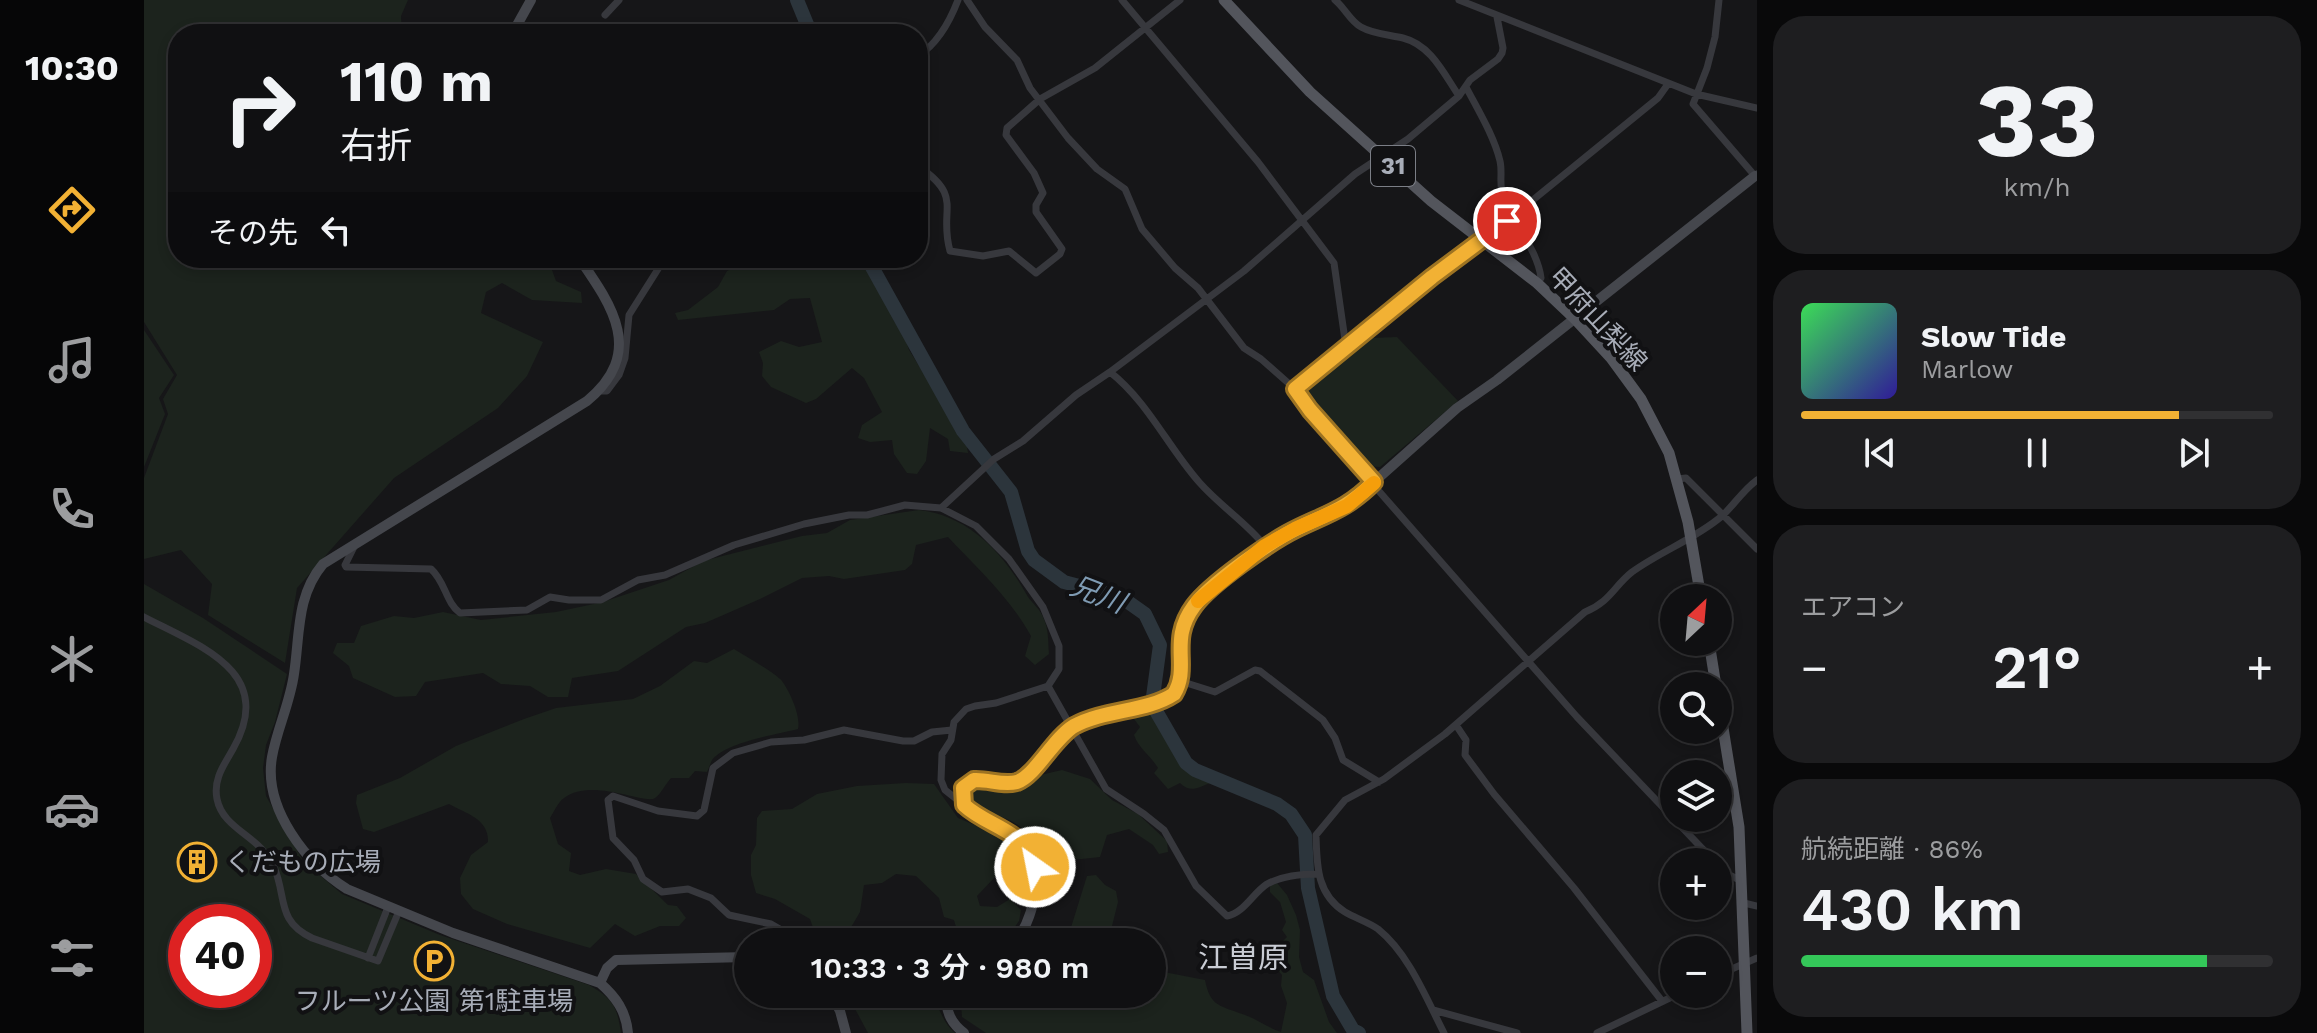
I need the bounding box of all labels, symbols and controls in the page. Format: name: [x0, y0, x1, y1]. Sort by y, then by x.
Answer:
text: 10:30: [25, 47, 119, 89]
text: 110 m: [340, 49, 493, 115]
icon: right: [208, 56, 312, 160]
text: 33: [1975, 59, 2099, 181]
text: 右折: [340, 125, 412, 167]
road number: 31: [1371, 146, 1415, 186]
text: km/h: [2004, 172, 2070, 202]
icon: directions: [44, 182, 100, 238]
pin: [1473, 187, 1541, 255]
icon: arrive: [1485, 199, 1529, 243]
icon: left: [314, 208, 358, 252]
text: その先: [208, 215, 298, 250]
street label: 甲府山梨線: [1543, 261, 1653, 377]
text: Slow Tide: [1921, 319, 2066, 354]
icon: music: [44, 332, 100, 388]
text: Marlow: [1921, 354, 2013, 384]
icon: previous: [1858, 431, 1902, 475]
icon: pause: [2015, 431, 2059, 475]
icon: next: [2172, 431, 2216, 475]
icon: phone: [44, 481, 100, 537]
water label: 兄川: [1066, 569, 1133, 621]
north arrow: [1660, 584, 1732, 656]
map controls: [1660, 584, 1732, 1008]
text: エアコン: [1801, 592, 1905, 622]
icon: climate: [44, 631, 100, 687]
text: 21°: [1992, 632, 2082, 703]
text: −: [1801, 642, 1828, 694]
text: +: [2246, 642, 2273, 694]
button: search: [1660, 672, 1732, 744]
button: layers: [1660, 760, 1732, 832]
icon: car: [44, 781, 100, 837]
position arrow: [993, 825, 1077, 909]
text: 航続距離 · 86%: [1801, 834, 1983, 864]
building icon: くだもの広場: [176, 841, 218, 883]
place label: くだもの広場: [225, 847, 381, 877]
button: +: [1660, 848, 1732, 920]
text: 430 km: [1801, 874, 2024, 945]
speed limit sign: 40: [168, 904, 272, 1008]
icon: filters: [44, 930, 100, 986]
button: −: [1660, 936, 1732, 1008]
parking icon: フルーツ公園 第1駐車場: [413, 940, 455, 982]
district label: 江曽原: [1198, 940, 1288, 975]
text: 10:33 · 3 分 · 980 m: [811, 950, 1089, 985]
place label: フルーツ公園 第1駐車場: [295, 986, 573, 1016]

